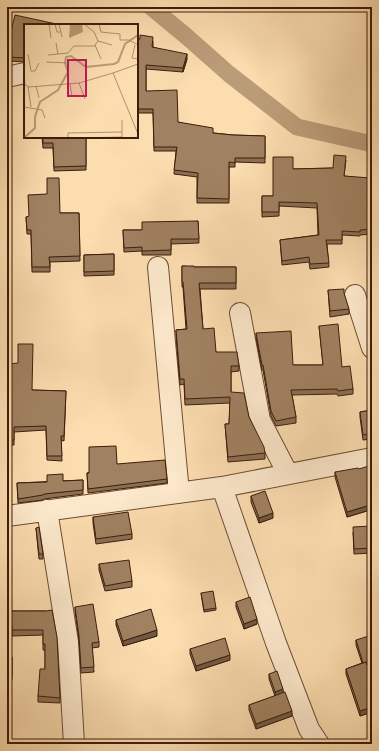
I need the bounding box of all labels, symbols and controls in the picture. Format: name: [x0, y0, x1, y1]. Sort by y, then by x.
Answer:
inset map: [24, 24, 138, 138]

